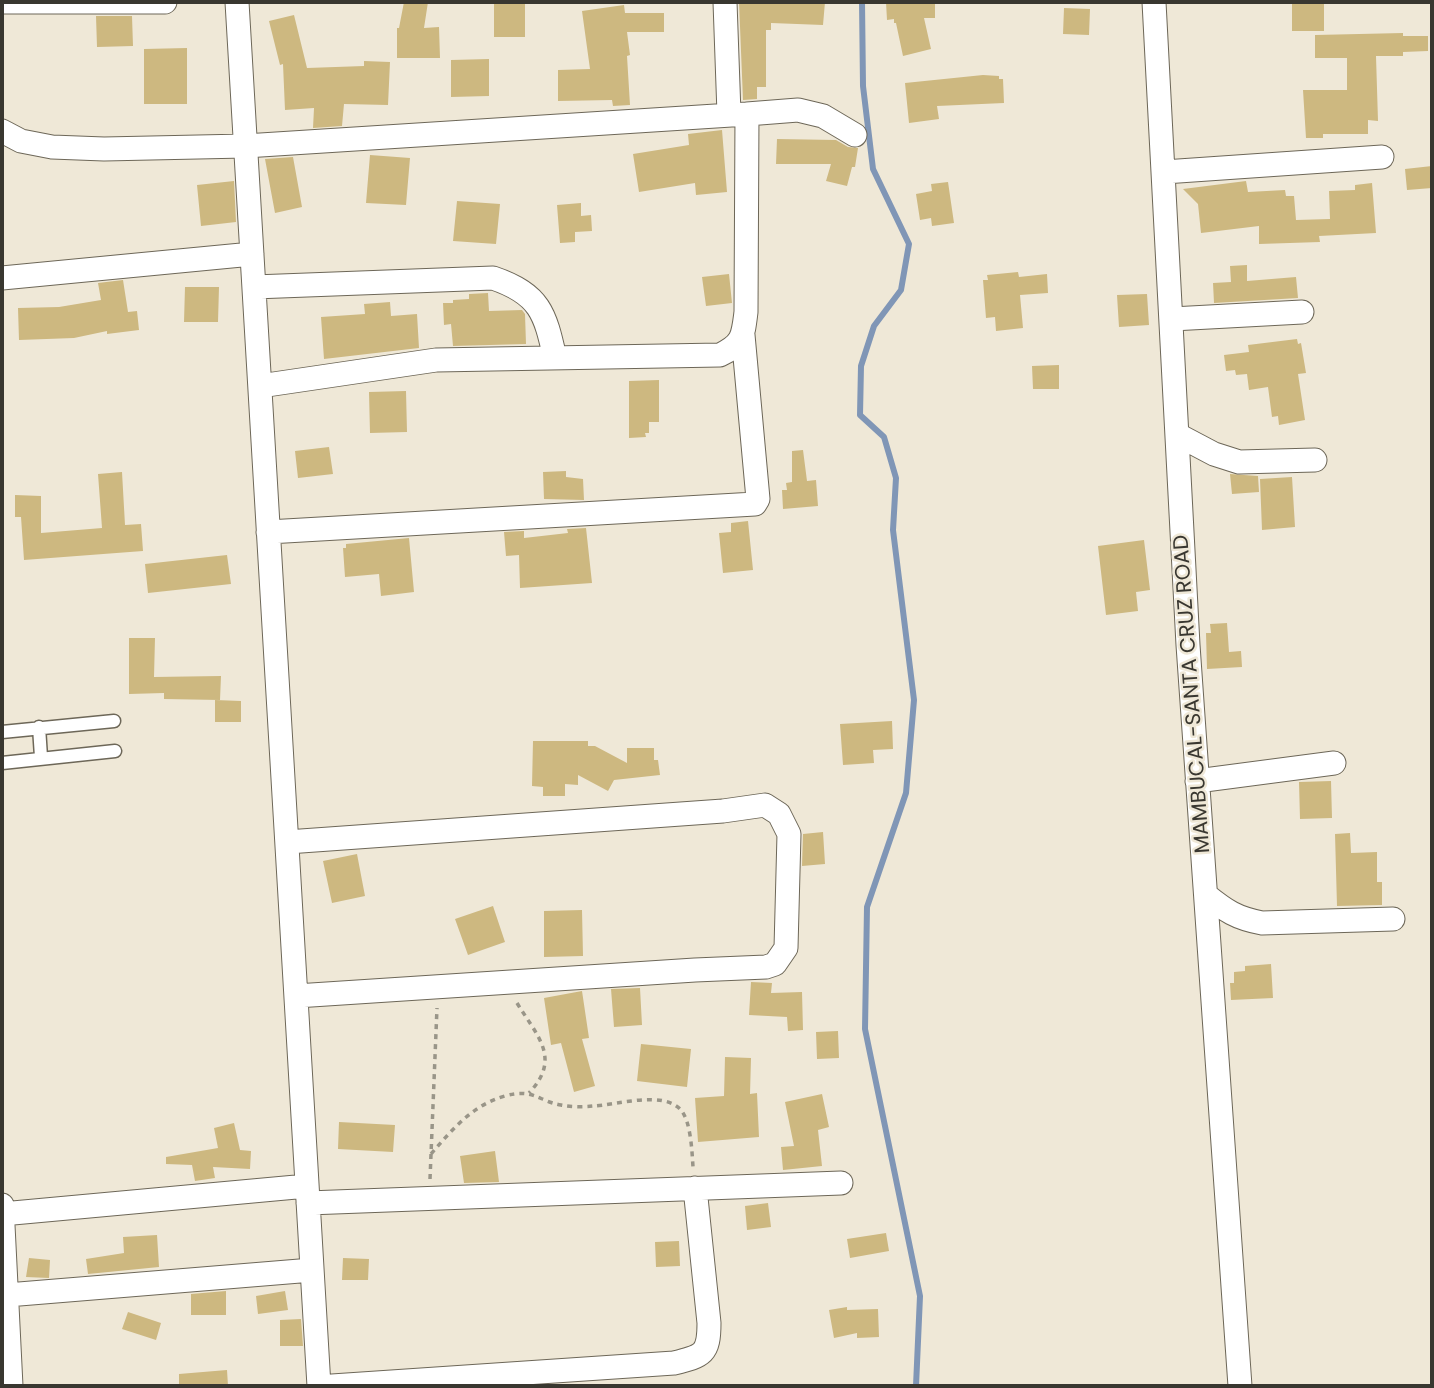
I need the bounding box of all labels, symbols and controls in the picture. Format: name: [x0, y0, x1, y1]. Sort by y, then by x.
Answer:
street label: MAMBUCAL-SANTA CRUZ ROAD: [1169, 534, 1217, 854]

